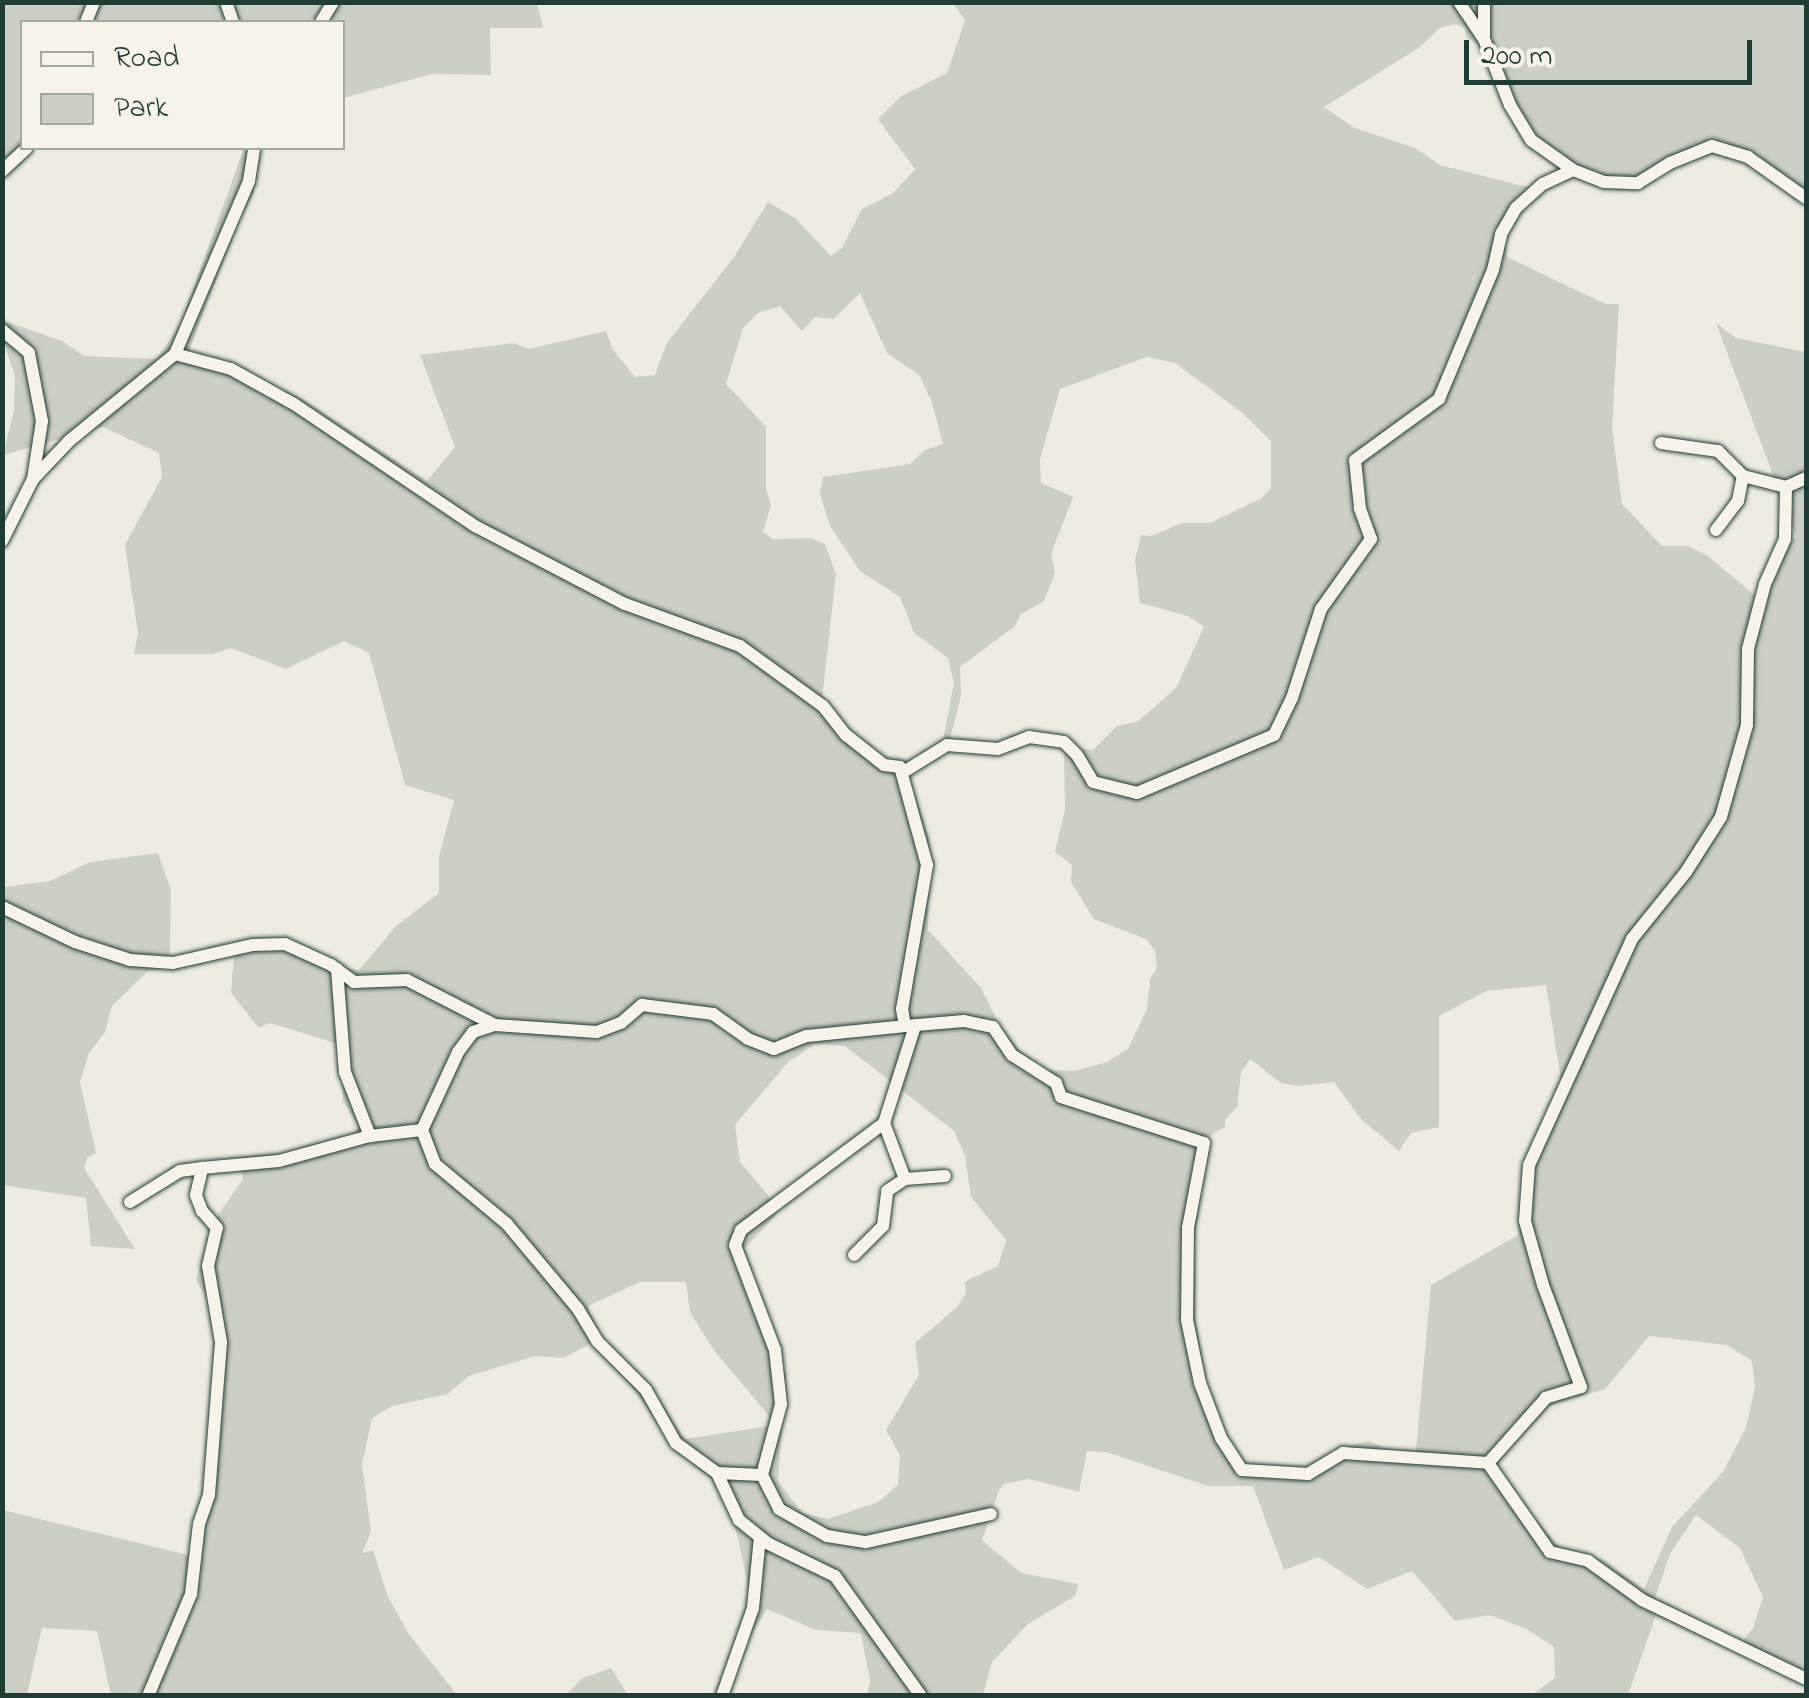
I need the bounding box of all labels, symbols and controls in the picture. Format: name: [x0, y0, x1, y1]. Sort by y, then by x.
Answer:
legend: [20, 20, 345, 150]
scale bar: [1469, 20, 1756, 82]
text: 200 m: [1481, 35, 1553, 79]
text: Road: [114, 37, 179, 81]
text: Park: [114, 87, 168, 131]

